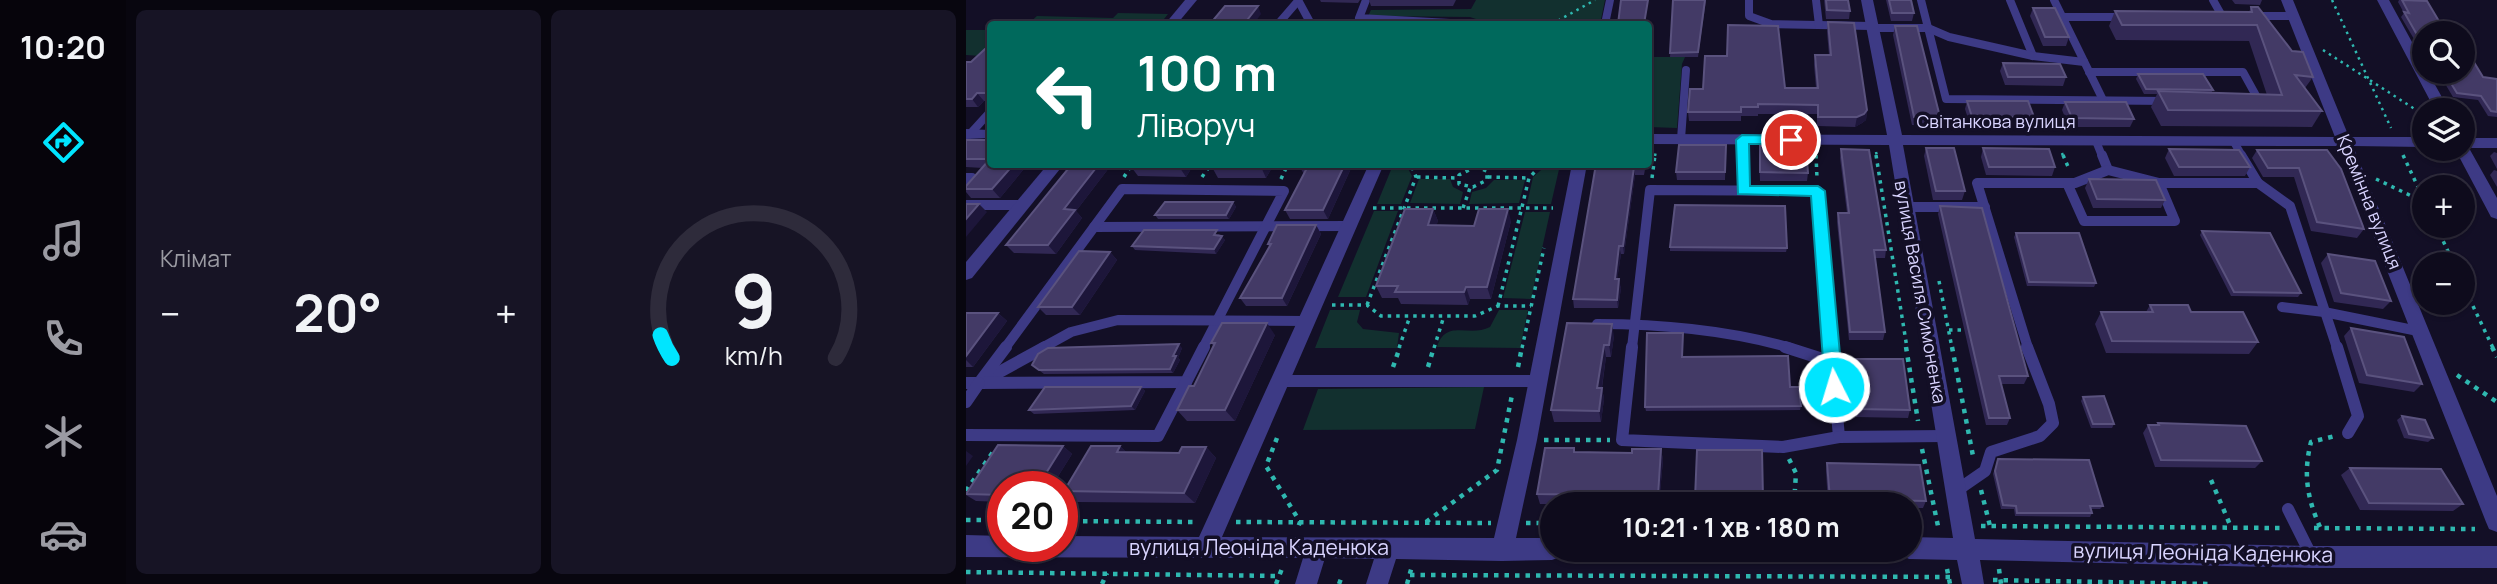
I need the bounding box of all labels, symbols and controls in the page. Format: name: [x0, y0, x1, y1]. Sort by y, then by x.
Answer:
map controls: [2412, 21, 2475, 315]
button: search: [2412, 21, 2475, 84]
text: 10:20: [20, 25, 106, 69]
text: 100 m: [1137, 39, 1277, 106]
icon: left: [1022, 49, 1113, 140]
button: layers: [2412, 98, 2475, 161]
text: Ліворуч: [1137, 103, 1256, 147]
street label: Світанкова вулиця: [1916, 109, 2076, 133]
pin: [1761, 110, 1821, 170]
icon: directions: [39, 118, 88, 167]
icon: arrive: [1772, 121, 1810, 159]
street label: Кремінна вулиця: [2332, 131, 2408, 273]
button: +: [2412, 175, 2475, 238]
street label: вулиця Василя Симоненка: [1890, 178, 1952, 405]
icon: music: [39, 216, 88, 265]
text: Клімат: [160, 242, 232, 274]
text: 9: [731, 250, 776, 350]
button: −: [2412, 252, 2475, 315]
text: 20°: [294, 277, 382, 348]
text: −: [160, 287, 181, 339]
text: +: [495, 287, 517, 339]
icon: phone: [39, 314, 88, 363]
text: km/h: [724, 338, 783, 373]
position arrow: [1797, 350, 1871, 424]
icon: climate: [39, 412, 88, 461]
speed limit sign: 20: [987, 471, 1078, 562]
text: 10:21 · 1 хв · 180 m: [1622, 509, 1840, 545]
icon: car: [39, 510, 88, 559]
street label: вулиця Леоніда Каденюка: [1129, 533, 1389, 561]
street label: вулиця Леоніда Каденюка: [2073, 536, 2333, 568]

